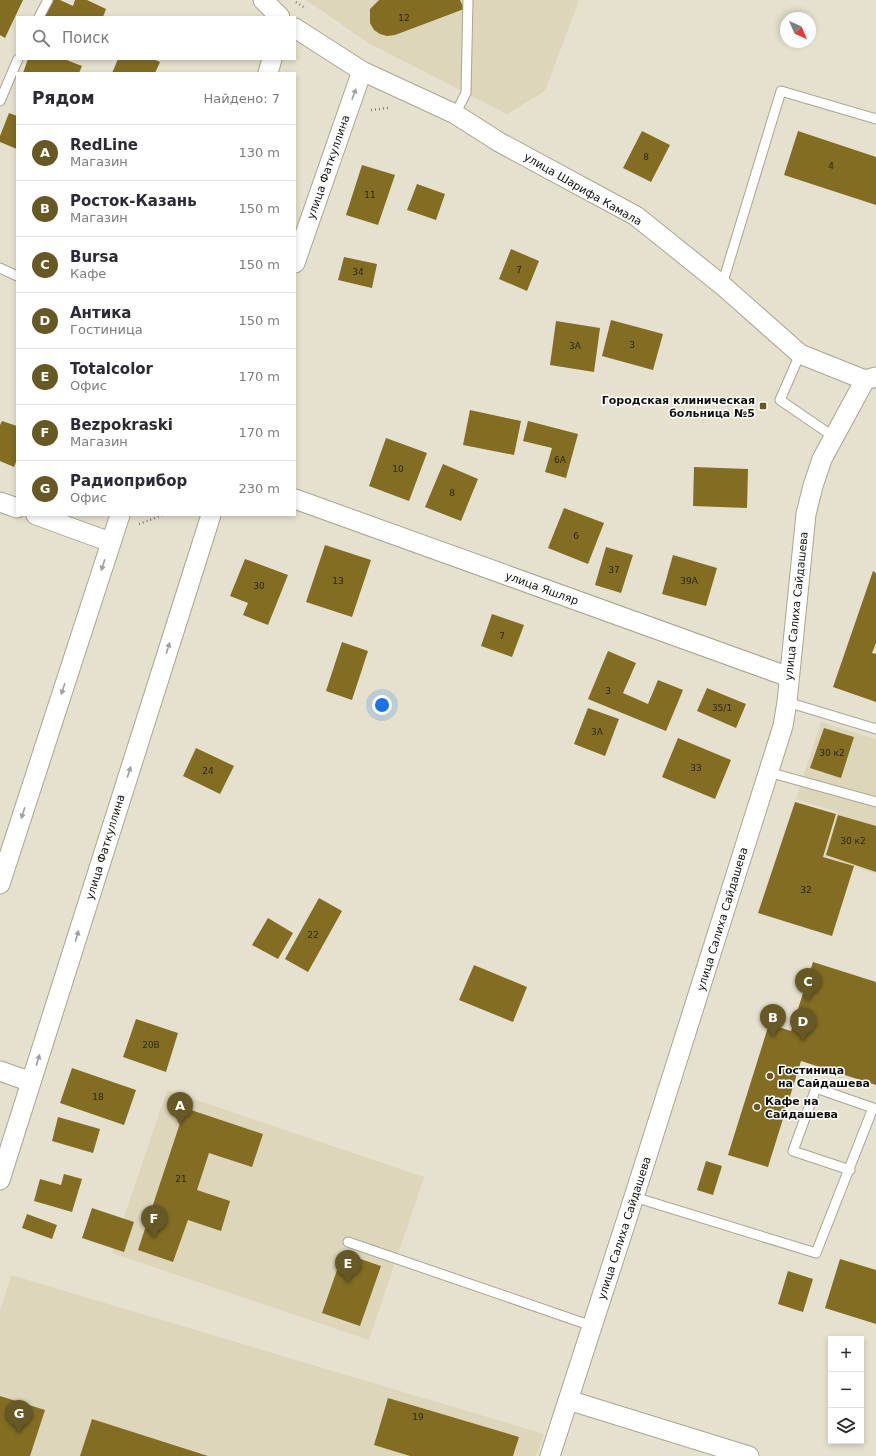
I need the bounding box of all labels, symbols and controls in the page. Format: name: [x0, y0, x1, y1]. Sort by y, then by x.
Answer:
north arrow: [780, 12, 816, 48]
house number: 12: [398, 13, 410, 23]
search box: [16, 16, 296, 60]
icon: search: [30, 27, 52, 49]
text: Поиск: [62, 29, 110, 47]
text: Рядом: [32, 88, 95, 108]
one-way arrow: [351, 88, 357, 100]
text: Найдено: 7: [204, 91, 280, 106]
street label: улица Фаткуллина: [305, 113, 352, 221]
text: RedLine: [70, 136, 138, 154]
text: A: [40, 145, 50, 160]
text: 130 m: [238, 145, 280, 160]
street label: улица Шарифа Камала: [521, 150, 644, 229]
house number: 8: [643, 152, 649, 162]
text: Магазин: [70, 154, 128, 169]
house number: 4: [828, 161, 834, 171]
house number: 11: [364, 190, 376, 200]
text: Росток-Казань: [70, 192, 197, 210]
text: B: [40, 201, 50, 216]
text: 150 m: [238, 201, 280, 216]
text: Магазин: [70, 210, 128, 225]
text: Bursa: [70, 248, 119, 266]
text: C: [40, 257, 50, 272]
text: 150 m: [238, 257, 280, 272]
house number: 7: [516, 265, 522, 275]
text: Кафе: [70, 266, 106, 281]
house number: 34: [352, 267, 364, 277]
text: Антика: [70, 304, 131, 322]
text: D: [40, 313, 50, 328]
text: 150 m: [238, 313, 280, 328]
text: Гостиница: [70, 322, 143, 337]
house number: 3: [629, 340, 635, 350]
house number: 3А: [569, 341, 582, 351]
text: Totalcolor: [70, 360, 153, 378]
text: E: [41, 369, 49, 384]
text: 170 m: [238, 369, 280, 384]
text: Офис: [70, 378, 107, 393]
place label: Городская клиническая больница №5: [602, 394, 755, 420]
marker: Городская клиническая больница №5: [758, 401, 768, 411]
text: Bezpokraski: [70, 416, 173, 434]
text: F: [41, 425, 49, 440]
text: 170 m: [238, 425, 280, 440]
text: Магазин: [70, 434, 128, 449]
house number: 6А: [554, 455, 567, 465]
house number: 10: [392, 464, 404, 474]
text: Радиоприбор: [70, 472, 187, 490]
text: G: [40, 481, 50, 496]
text: 230 m: [238, 481, 280, 496]
house number: 8: [449, 488, 455, 498]
text: Офис: [70, 490, 107, 505]
house number: 6: [573, 531, 579, 541]
street label: улица Салиха Сайдашева: [782, 531, 811, 681]
one-way arrow: [100, 560, 106, 572]
house number: 37: [608, 565, 620, 575]
street label: улица Яшляр: [504, 569, 580, 608]
house number: 13: [332, 576, 344, 586]
house number: 39А: [680, 576, 699, 586]
house number: 30: [253, 581, 265, 591]
house number: 7: [499, 631, 505, 641]
one-way arrow: [165, 641, 171, 653]
one-way arrow: [60, 683, 66, 695]
house number: 3: [605, 686, 611, 696]
your location: [372, 695, 392, 715]
house number: 35/1: [712, 703, 732, 713]
house number: 3А: [591, 727, 604, 737]
house number: 30 к2: [819, 748, 845, 758]
house number: 33: [690, 763, 702, 773]
one-way arrow: [126, 765, 132, 777]
house number: 24: [202, 766, 214, 776]
street label: улица Фаткуллина: [83, 793, 128, 901]
one-way arrow: [20, 807, 26, 819]
house number: 30 к2: [840, 836, 866, 846]
street label: улица Салиха Сайдашева: [694, 846, 751, 993]
house number: 32: [800, 885, 812, 895]
one-way arrow: [74, 929, 80, 941]
house number: 22: [307, 930, 319, 940]
pin: C: [795, 968, 821, 1001]
pin: B: [760, 1004, 786, 1037]
pin: D: [790, 1008, 816, 1041]
house number: 20В: [142, 1040, 160, 1050]
one-way arrow: [35, 1053, 41, 1065]
place label: Гостиница на Сайдашева: [778, 1064, 870, 1090]
marker: Гостиница на Сайдашева: [765, 1071, 775, 1081]
house number: 18: [92, 1092, 104, 1102]
pin: A: [167, 1092, 193, 1125]
place label: Кафе на Сайдашева: [765, 1095, 838, 1121]
marker: Кафе на Сайдашева: [752, 1102, 762, 1112]
street label: улица Салиха Сайдашева: [595, 1155, 654, 1301]
house number: 21: [175, 1174, 187, 1184]
pin: F: [141, 1205, 167, 1238]
pin: E: [335, 1250, 361, 1283]
map controls: [828, 1336, 864, 1444]
button: +: [828, 1336, 864, 1372]
button: −: [828, 1372, 864, 1408]
pin: G: [6, 1400, 32, 1433]
button: layers: [828, 1408, 864, 1444]
house number: 19: [412, 1412, 424, 1422]

